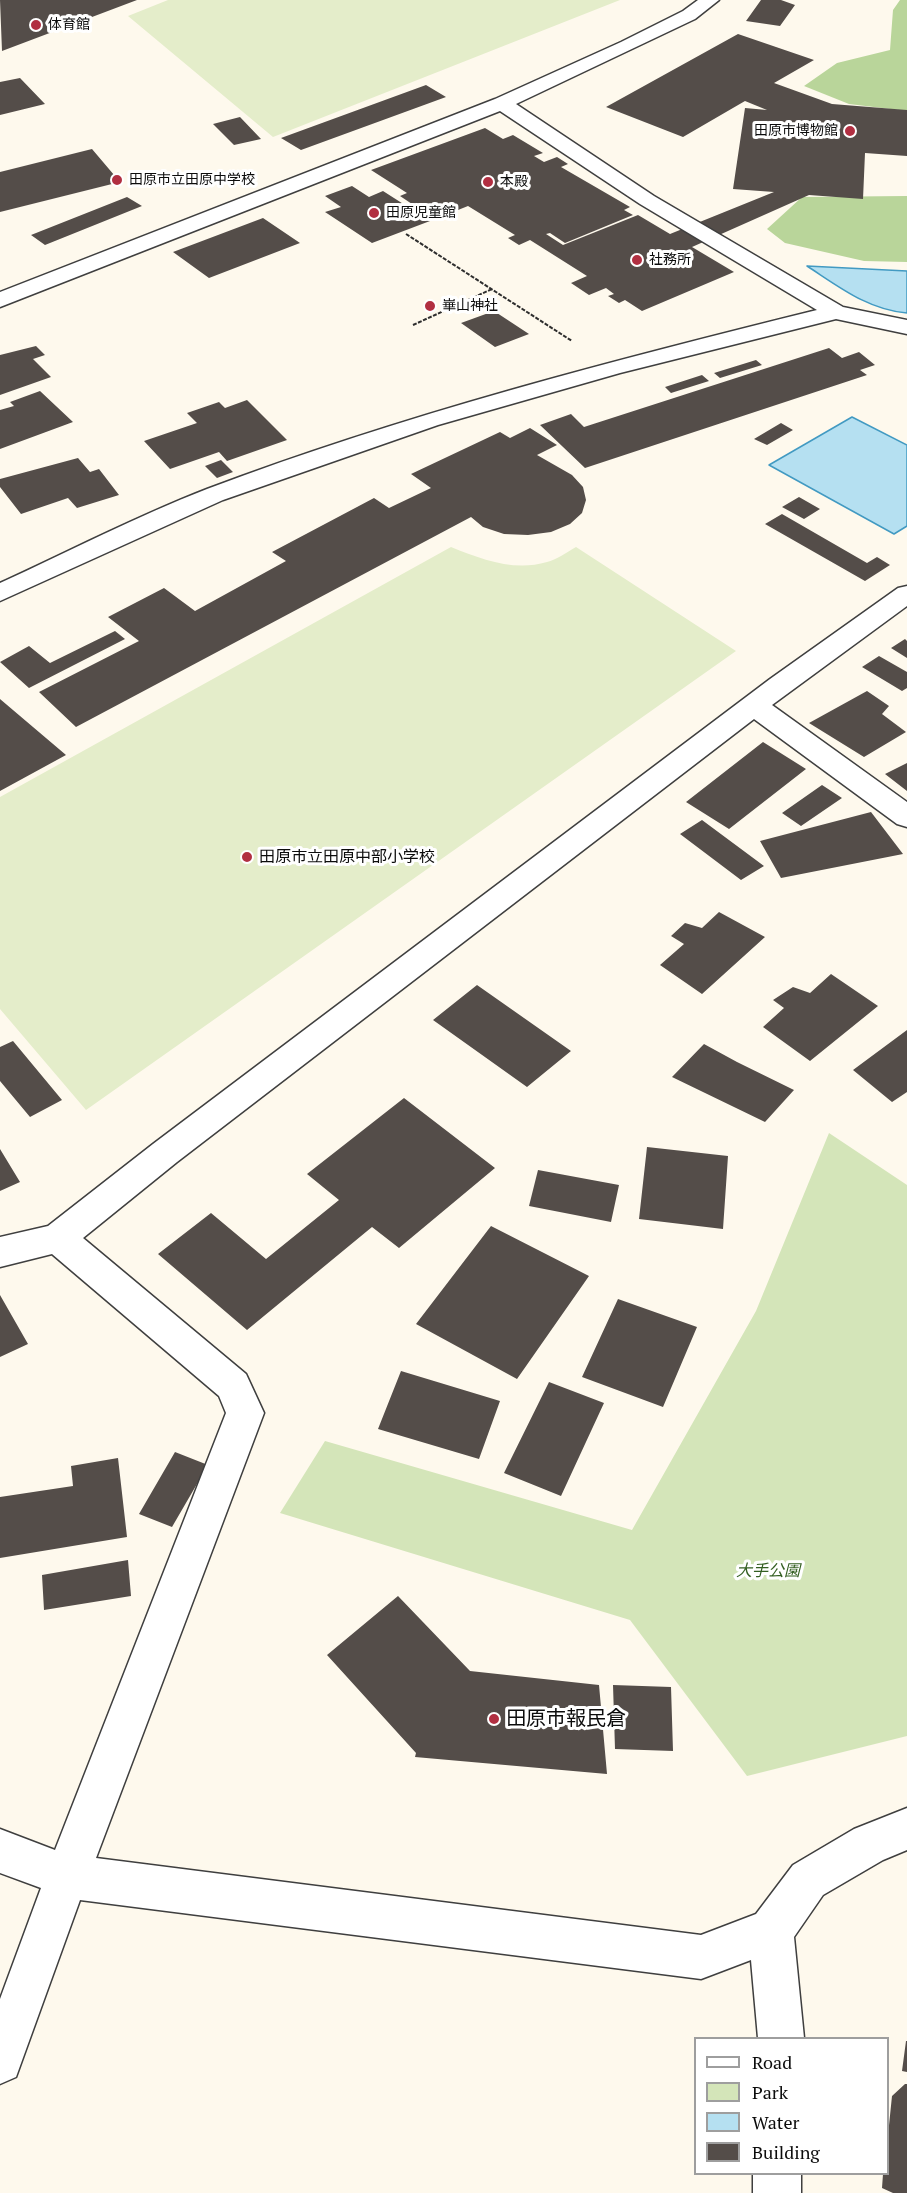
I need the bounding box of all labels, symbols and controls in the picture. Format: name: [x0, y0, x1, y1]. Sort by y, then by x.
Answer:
place label: 体育館: [48, 17, 90, 33]
marker: 体育館: [29, 18, 43, 32]
place label: 田原市博物館: [754, 123, 838, 139]
marker: 田原市博物館: [843, 124, 857, 138]
place label: 田原市立田原中学校: [129, 172, 255, 188]
marker: 田原市立田原中学校: [110, 173, 124, 187]
place label: 本殿: [500, 174, 528, 190]
marker: 本殿: [481, 175, 495, 189]
place label: 田原児童館: [386, 205, 456, 221]
marker: 田原児童館: [367, 206, 381, 220]
place label: 社務所: [649, 252, 691, 268]
marker: 社務所: [630, 253, 644, 267]
place label: 崋山神社: [442, 298, 498, 314]
marker: 崋山神社: [423, 299, 437, 313]
place label: 田原市立田原中部小学校: [259, 847, 435, 867]
marker: 田原市立田原中部小学校: [240, 850, 254, 864]
park label: 大手公園: [736, 1561, 800, 1581]
place label: 田原市報民倉: [506, 1707, 626, 1731]
marker: 田原市報民倉: [487, 1712, 501, 1726]
legend: [694, 2037, 889, 2175]
text: Road: [752, 2050, 792, 2074]
text: Park: [752, 2080, 788, 2104]
text: Water: [752, 2110, 799, 2134]
text: Building: [752, 2140, 820, 2164]

